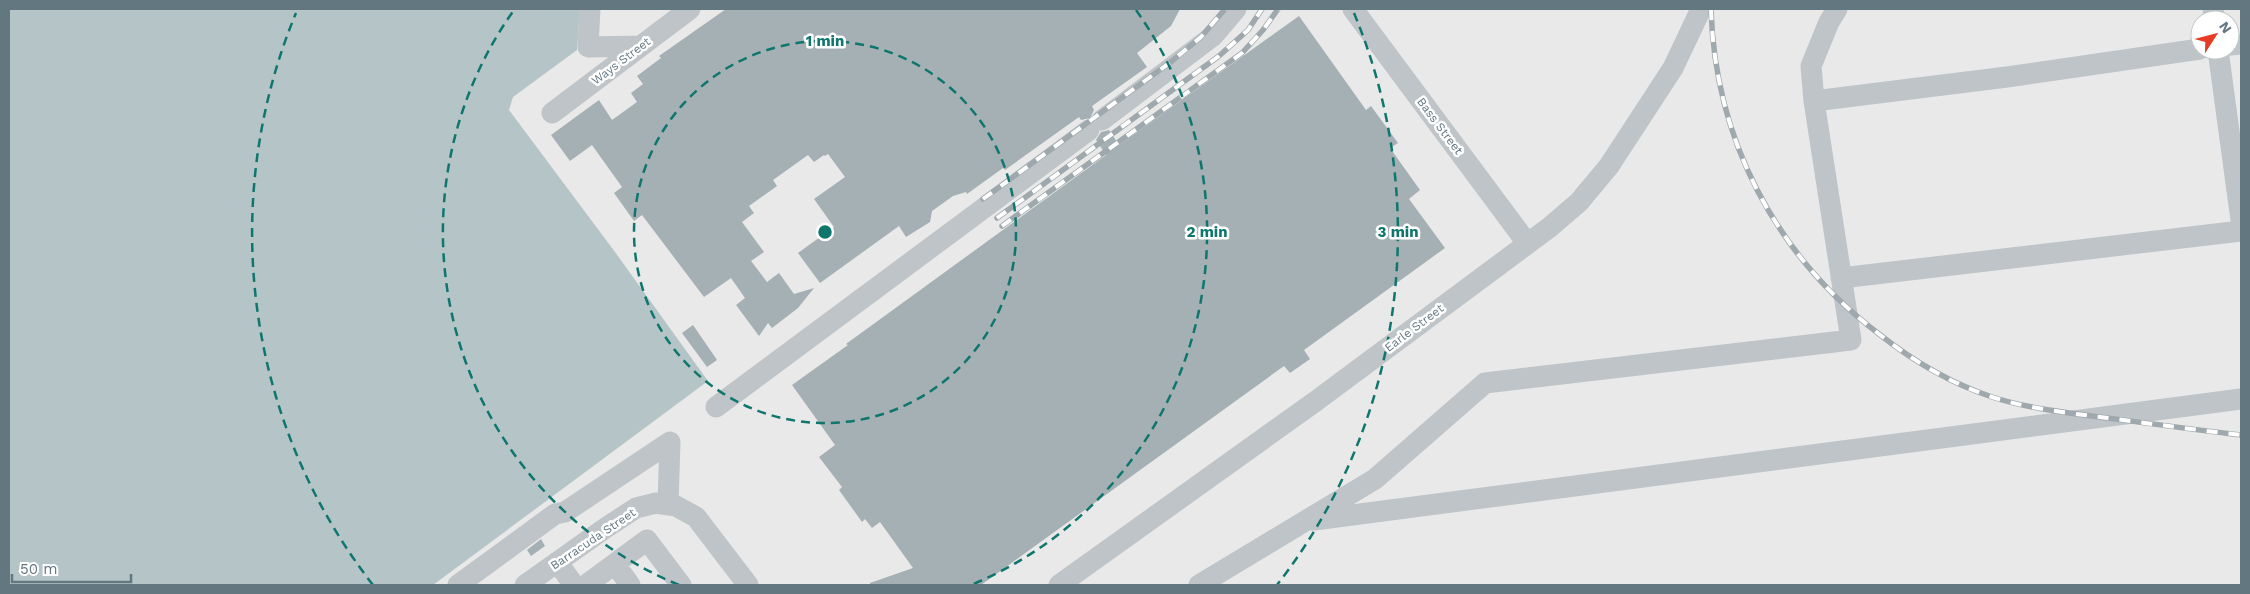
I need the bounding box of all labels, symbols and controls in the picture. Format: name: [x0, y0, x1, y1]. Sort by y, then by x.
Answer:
north arrow: [2190, 10, 2240, 60]
text: N: [2216, 18, 2235, 36]
text: 1 min: [806, 32, 844, 50]
street label: Ways Street: [589, 34, 653, 88]
street label: Bass Street: [1414, 95, 1466, 157]
centre of rings: [816, 223, 834, 241]
text: 2 min: [1186, 223, 1228, 241]
text: 3 min: [1378, 223, 1418, 241]
street label: Earle Street: [1382, 301, 1446, 355]
street label: Barracuda Street: [548, 505, 638, 573]
scale bar: [12, 552, 131, 584]
text: 50 m: [20, 560, 57, 578]

